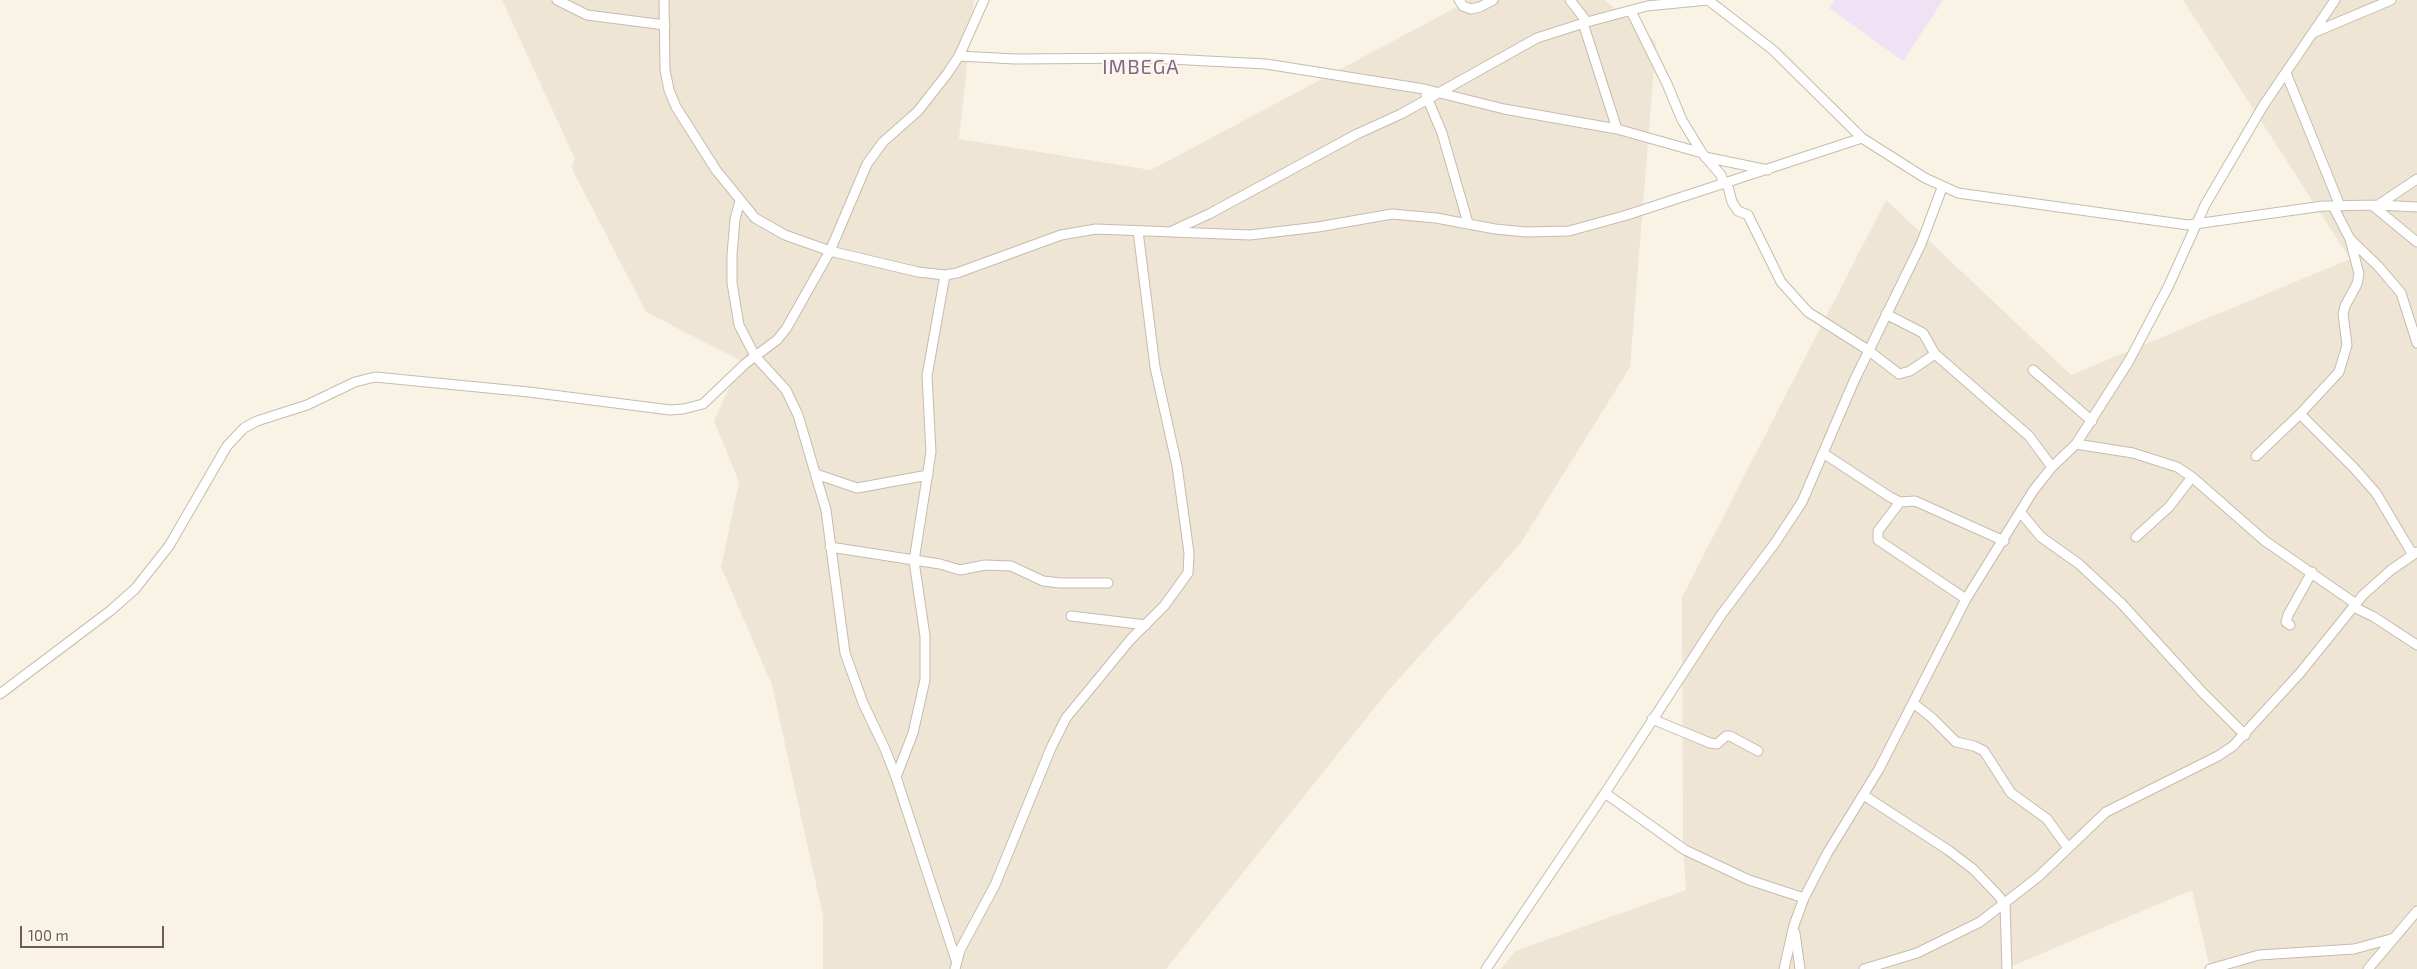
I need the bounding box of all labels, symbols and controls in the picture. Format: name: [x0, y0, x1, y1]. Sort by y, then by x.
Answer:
district label: IMBEGA: [1102, 55, 1180, 79]
scale bar: [22, 916, 166, 948]
text: 100 m: [28, 926, 69, 944]

